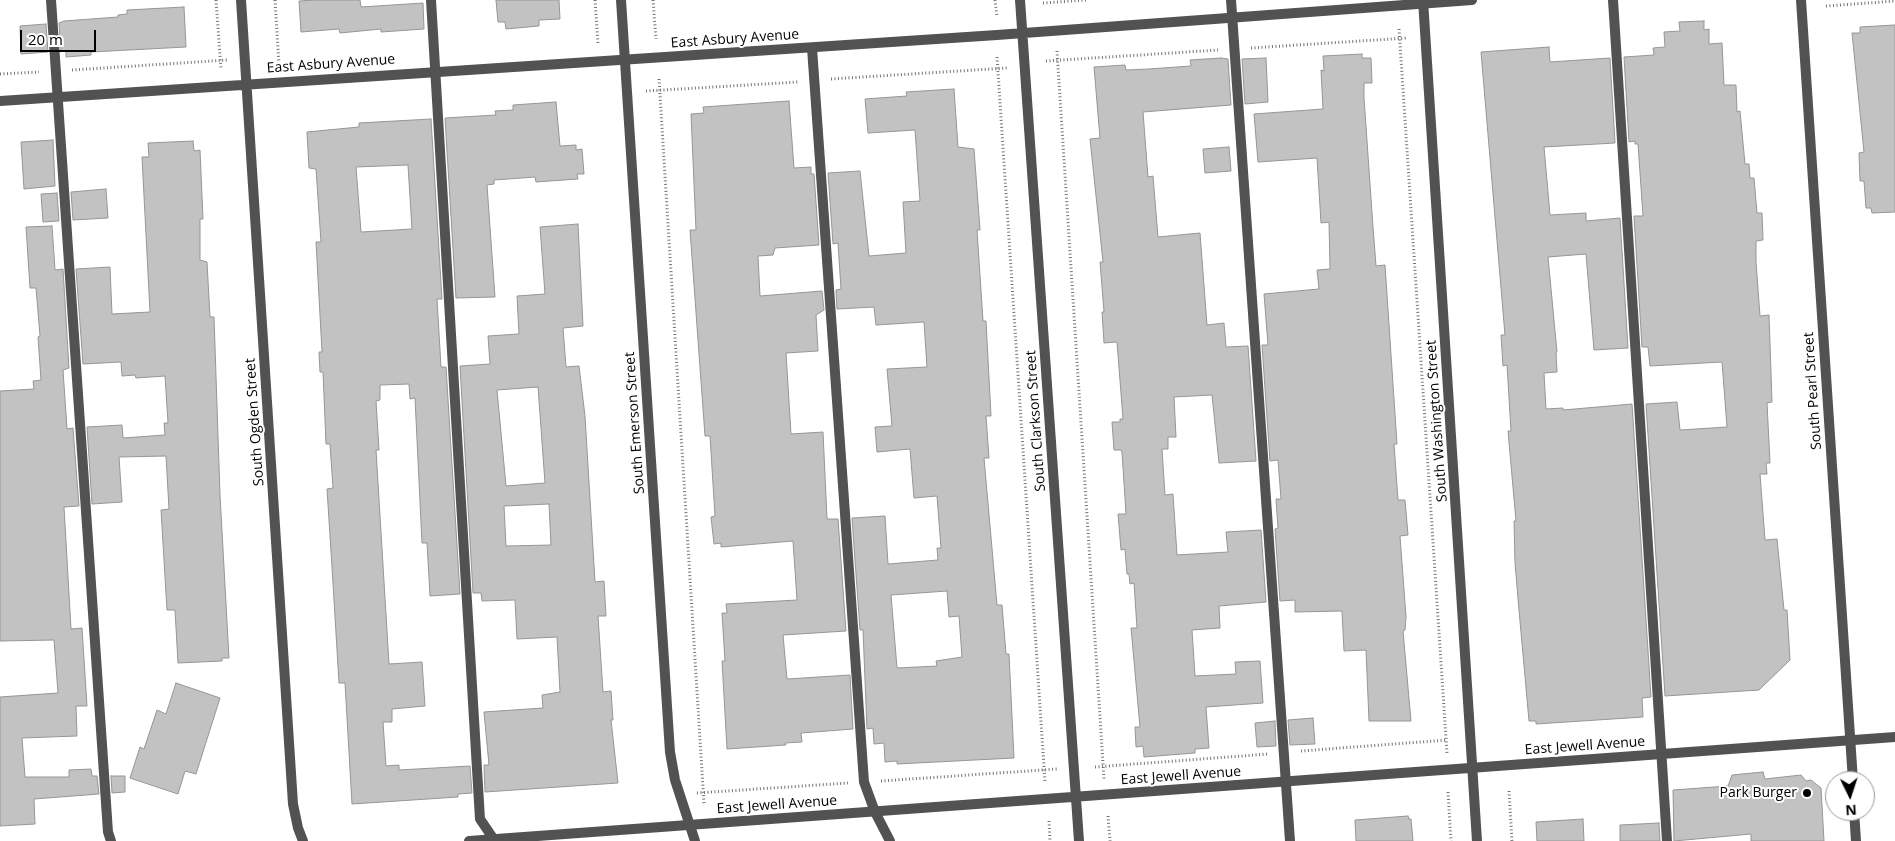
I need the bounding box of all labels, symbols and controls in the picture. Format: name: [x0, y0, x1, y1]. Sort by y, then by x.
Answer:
scale bar: [22, 20, 99, 52]
street label: East Asbury Avenue: [670, 26, 800, 52]
text: 20 m: [28, 29, 63, 49]
street label: East Asbury Avenue: [266, 51, 396, 77]
street label: South Pearl Street: [1801, 332, 1825, 450]
street label: South Washington Street: [1423, 339, 1451, 503]
street label: South Clarkson Street: [1023, 350, 1049, 492]
street label: South Emerson Street: [622, 351, 648, 495]
street label: South Ogden Street: [242, 358, 268, 486]
street label: East Jewell Avenue: [1524, 733, 1646, 759]
street label: East Jewell Avenue: [1120, 763, 1242, 789]
north arrow: [1825, 771, 1875, 821]
place label: Park Burger: [1720, 785, 1797, 801]
marker: Park Burger: [1801, 787, 1813, 799]
street label: East Jewell Avenue: [716, 792, 838, 818]
text: N: [1845, 801, 1857, 820]

